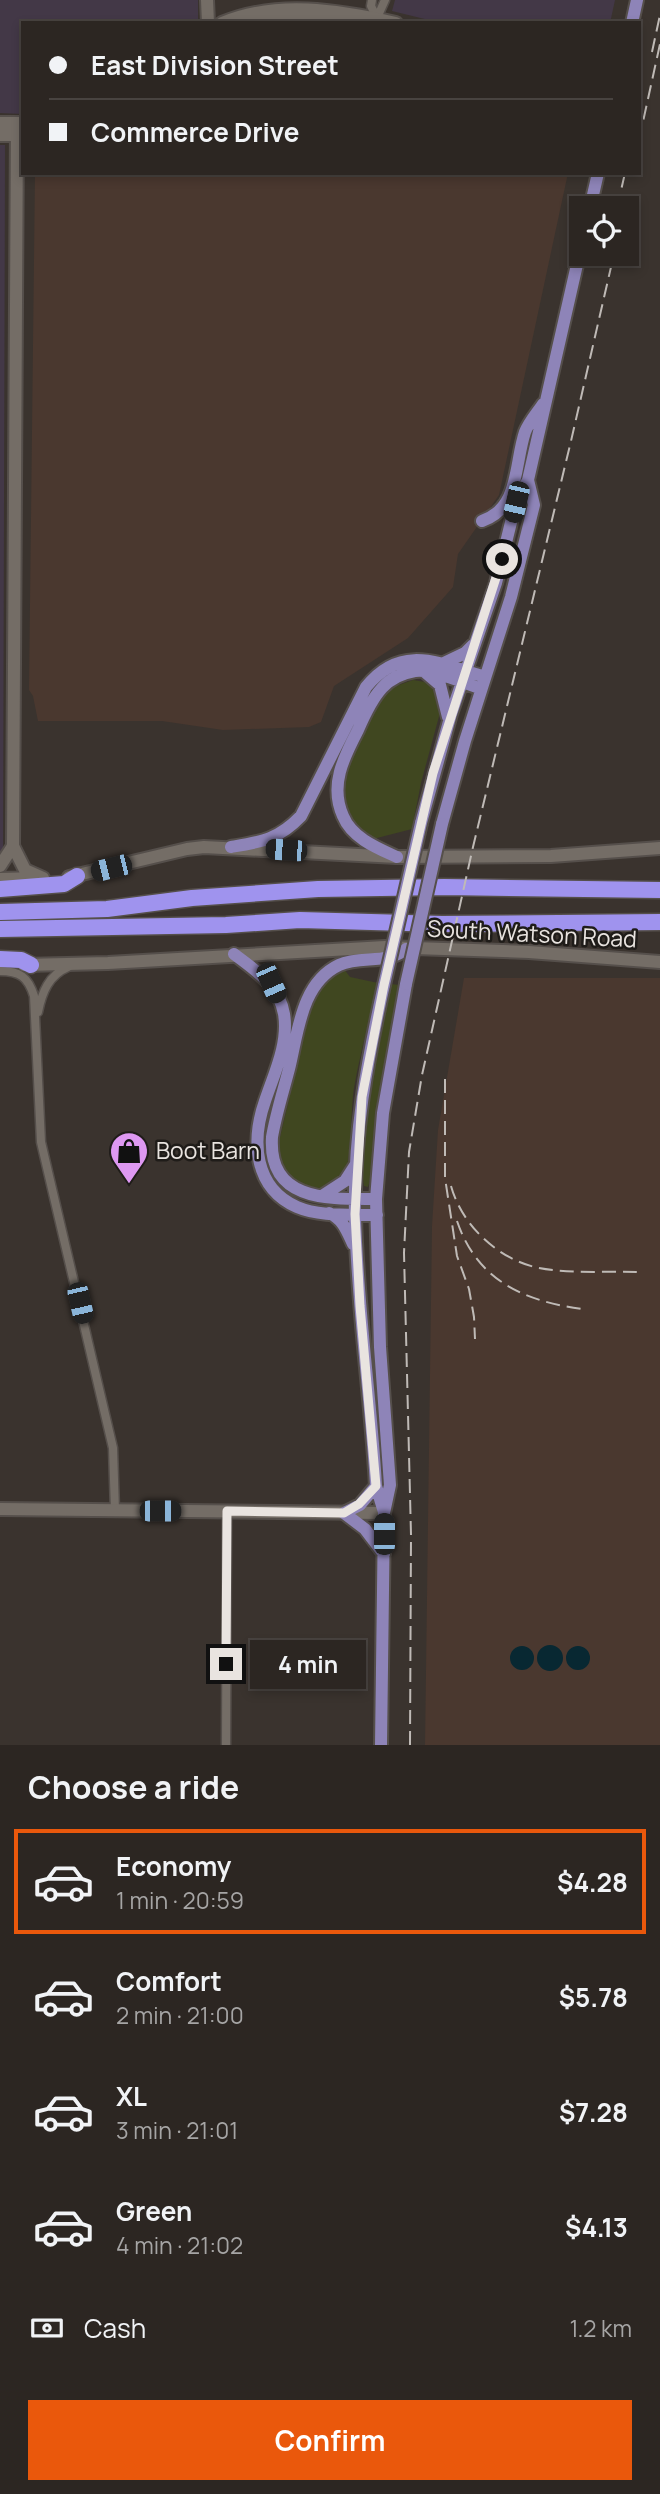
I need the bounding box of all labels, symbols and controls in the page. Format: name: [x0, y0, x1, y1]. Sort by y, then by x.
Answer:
text: East Division Street: [91, 47, 339, 83]
text: Commerce Drive: [91, 114, 299, 150]
map controls: [569, 196, 639, 266]
button: locate: [569, 196, 639, 266]
car: [502, 479, 531, 525]
route start: [486, 543, 518, 575]
car: [265, 838, 308, 862]
car: [89, 853, 134, 883]
street label: South Watson Road: [426, 912, 638, 954]
car: [253, 960, 290, 1006]
shop icon: Boot Barn: [108, 1130, 150, 1185]
place label: Boot Barn: [156, 1134, 260, 1166]
car: [66, 1280, 95, 1326]
car: [140, 1501, 182, 1522]
car: [374, 1513, 395, 1555]
callout: 4 min: [250, 1640, 366, 1688]
route end: [210, 1648, 242, 1680]
text: 4 min: [278, 1648, 338, 1680]
text: Choose a ride: [28, 1765, 239, 1809]
text: Economy: [116, 1848, 231, 1884]
icon: car: [32, 1850, 95, 1913]
text: $4.28: [557, 1864, 628, 1900]
text: 1 min · 20:59: [116, 1884, 244, 1916]
text: Comfort: [116, 1963, 222, 1999]
icon: car: [32, 1965, 95, 2028]
text: $5.78: [559, 1979, 628, 2015]
text: 2 min · 21:00: [116, 1999, 244, 2031]
text: XL: [116, 2078, 147, 2114]
icon: car: [32, 2080, 95, 2143]
text: $7.28: [559, 2094, 628, 2130]
text: 3 min · 21:01: [116, 2114, 238, 2146]
text: Green: [116, 2193, 192, 2229]
icon: car: [32, 2195, 95, 2258]
text: $4.13: [565, 2209, 628, 2245]
text: 4 min · 21:02: [116, 2229, 243, 2261]
icon: cash: [28, 2309, 66, 2347]
text: Cash: [84, 2310, 146, 2346]
text: 1.2 km: [569, 2312, 632, 2344]
button: Confirm: [28, 2400, 632, 2480]

